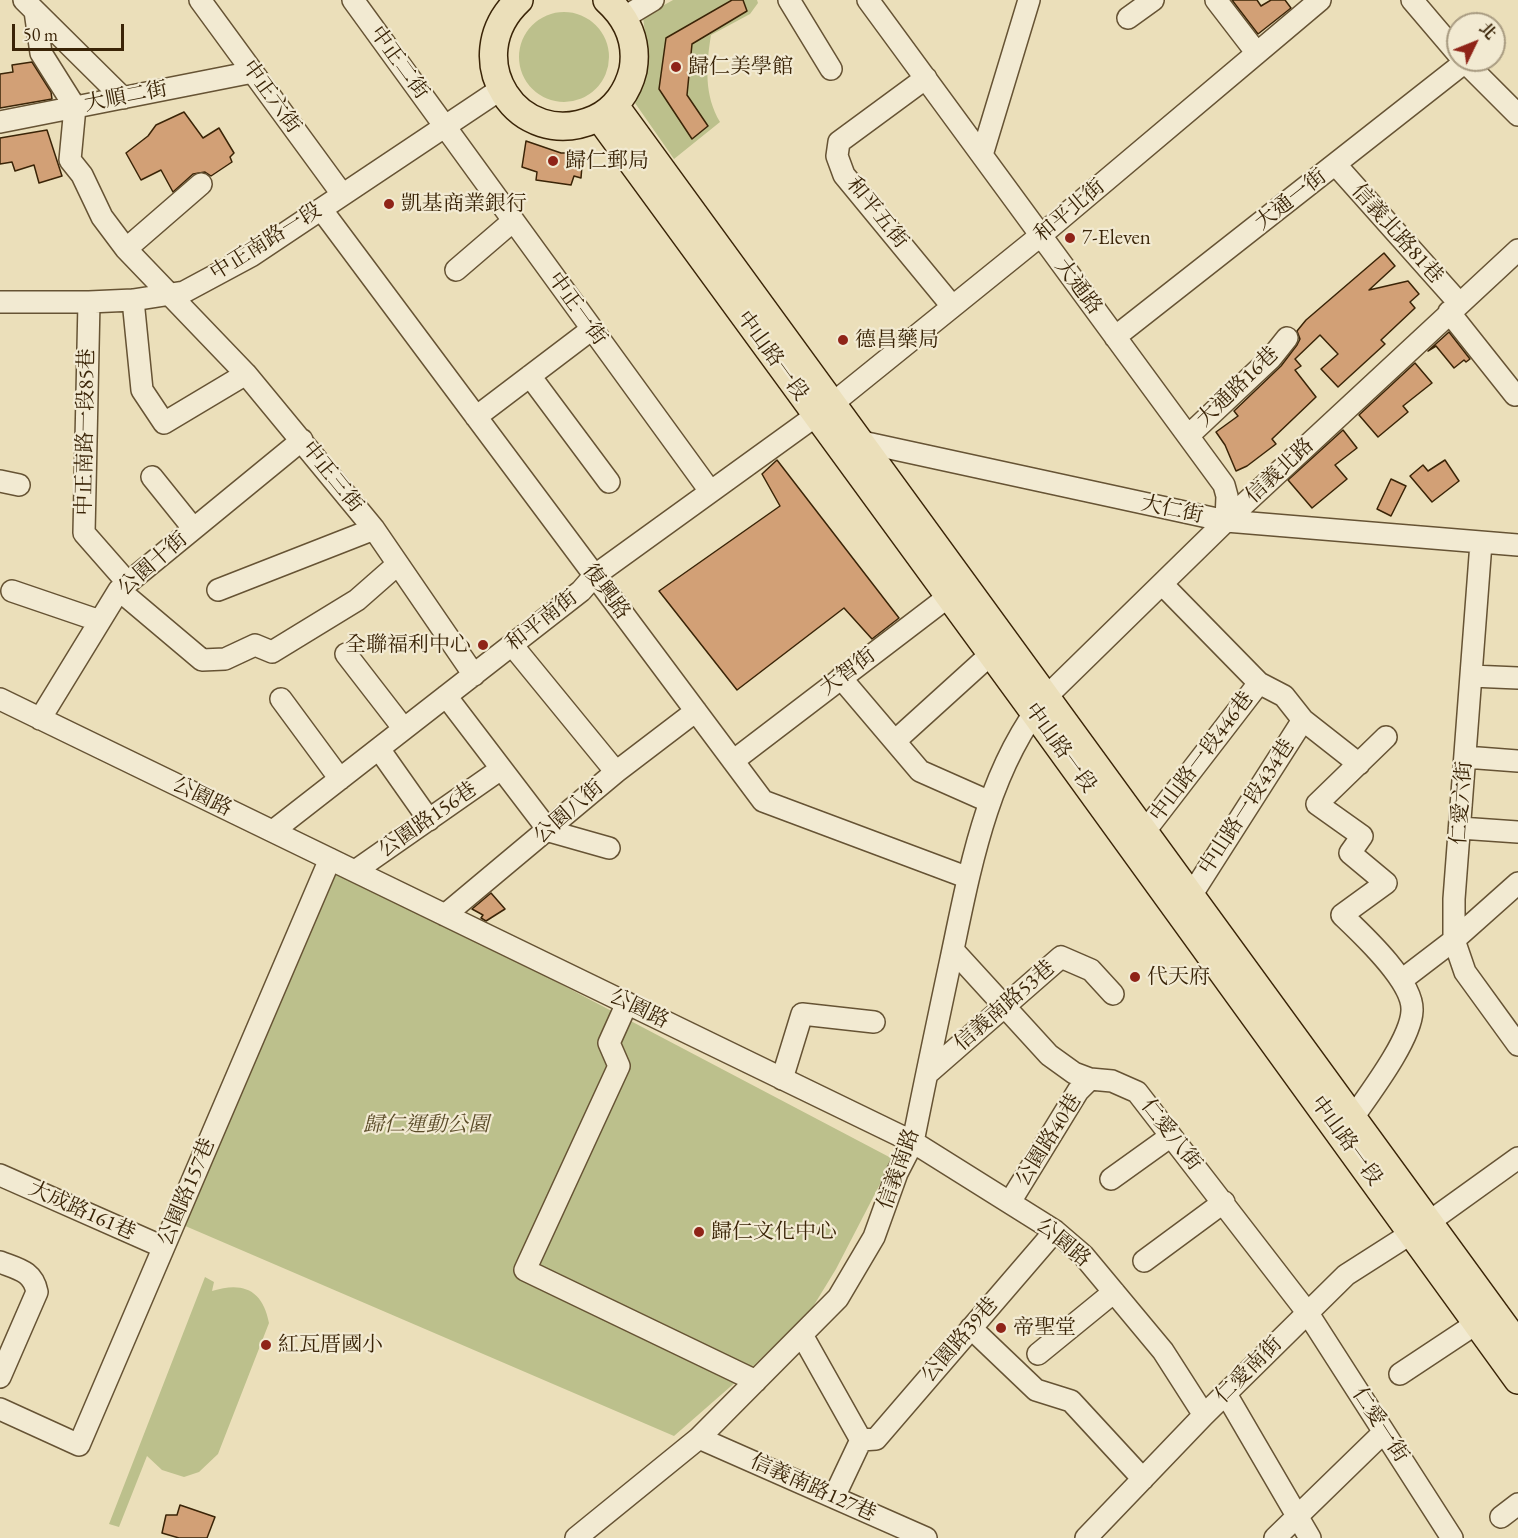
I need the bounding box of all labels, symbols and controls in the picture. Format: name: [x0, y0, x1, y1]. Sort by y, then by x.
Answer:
scale bar: [15, 12, 128, 50]
north arrow: [1446, 12, 1506, 72]
text: 北: [1475, 18, 1501, 44]
street label: 中正二街: [364, 22, 434, 104]
text: 50 m: [23, 23, 58, 46]
place label: 歸仁美學館: [688, 54, 793, 80]
street label: 中正六街: [236, 56, 306, 138]
marker: 歸仁美學館: [669, 60, 683, 74]
street label: 大順二街: [82, 77, 170, 117]
place label: 歸仁郵局: [565, 148, 649, 174]
marker: 歸仁郵局: [546, 154, 560, 168]
street label: 大通一街: [1250, 164, 1332, 236]
street label: 和平五街: [841, 172, 913, 254]
street label: 和平北街: [1030, 174, 1110, 248]
street label: 信義北路81巷: [1346, 179, 1448, 289]
place label: 凱基商業銀行: [401, 191, 527, 217]
marker: 凱基商業銀行: [382, 197, 396, 211]
street label: 中正南路一段: [206, 198, 326, 286]
place label: 7-Eleven: [1082, 225, 1151, 251]
marker: 7-Eleven: [1063, 231, 1077, 245]
street label: 大通路: [1049, 254, 1107, 320]
street label: 中正一街: [542, 268, 612, 350]
street label: 中山路一段: [731, 306, 813, 406]
place label: 德昌藥局: [855, 327, 939, 353]
marker: 德昌藥局: [836, 333, 850, 347]
street label: 大通路16巷: [1192, 342, 1284, 432]
street label: 中正南路一段85巷: [72, 348, 100, 516]
street label: 信義北路: [1241, 433, 1319, 509]
street label: 中正三街: [296, 436, 368, 518]
street label: 大仁街: [1139, 491, 1205, 529]
street label: 公園十街: [113, 527, 193, 601]
street label: 復興路: [577, 559, 635, 625]
street label: 和平南街: [501, 585, 583, 657]
place label: 全聯福利中心: [345, 632, 471, 658]
marker: 全聯福利中心: [476, 638, 490, 652]
street label: 大智街: [815, 643, 881, 701]
street label: 中山路一段446巷: [1145, 687, 1259, 827]
street label: 中山路一段: [1019, 698, 1101, 798]
street label: 中山路一段434巷: [1194, 735, 1300, 879]
street label: 仁愛六街: [1447, 760, 1477, 846]
street label: 公園路: [168, 772, 236, 822]
street label: 公園八街: [529, 775, 609, 849]
street label: 公園路156巷: [374, 777, 482, 863]
street label: 信義南路53巷: [950, 955, 1060, 1057]
place label: 代天府: [1147, 964, 1210, 990]
marker: 代天府: [1128, 970, 1142, 984]
street label: 公園路: [605, 984, 673, 1034]
street label: 公園路40巷: [1011, 1089, 1087, 1191]
street label: 中山路一段: [1305, 1091, 1387, 1191]
street label: 仁愛八街: [1135, 1094, 1207, 1176]
park label: 歸仁運動公園: [363, 1112, 489, 1138]
street label: 信義南路: [873, 1125, 925, 1213]
street label: 公園路157巷: [153, 1134, 221, 1250]
street label: 大成路161巷: [25, 1176, 139, 1246]
street label: 公園路: [1031, 1213, 1095, 1273]
place label: 歸仁文化中心: [711, 1219, 837, 1245]
marker: 歸仁文化中心: [692, 1225, 706, 1239]
street label: 公園路39巷: [916, 1292, 1004, 1388]
place label: 帝聖堂: [1013, 1315, 1076, 1341]
marker: 帝聖堂: [994, 1321, 1008, 1335]
street label: 仁愛南街: [1210, 1331, 1288, 1409]
place label: 紅瓦厝國小: [278, 1332, 383, 1358]
marker: 紅瓦厝國小: [259, 1338, 273, 1352]
street label: 仁愛一街: [1347, 1383, 1413, 1467]
street label: 信義南路127巷: [746, 1449, 880, 1527]

